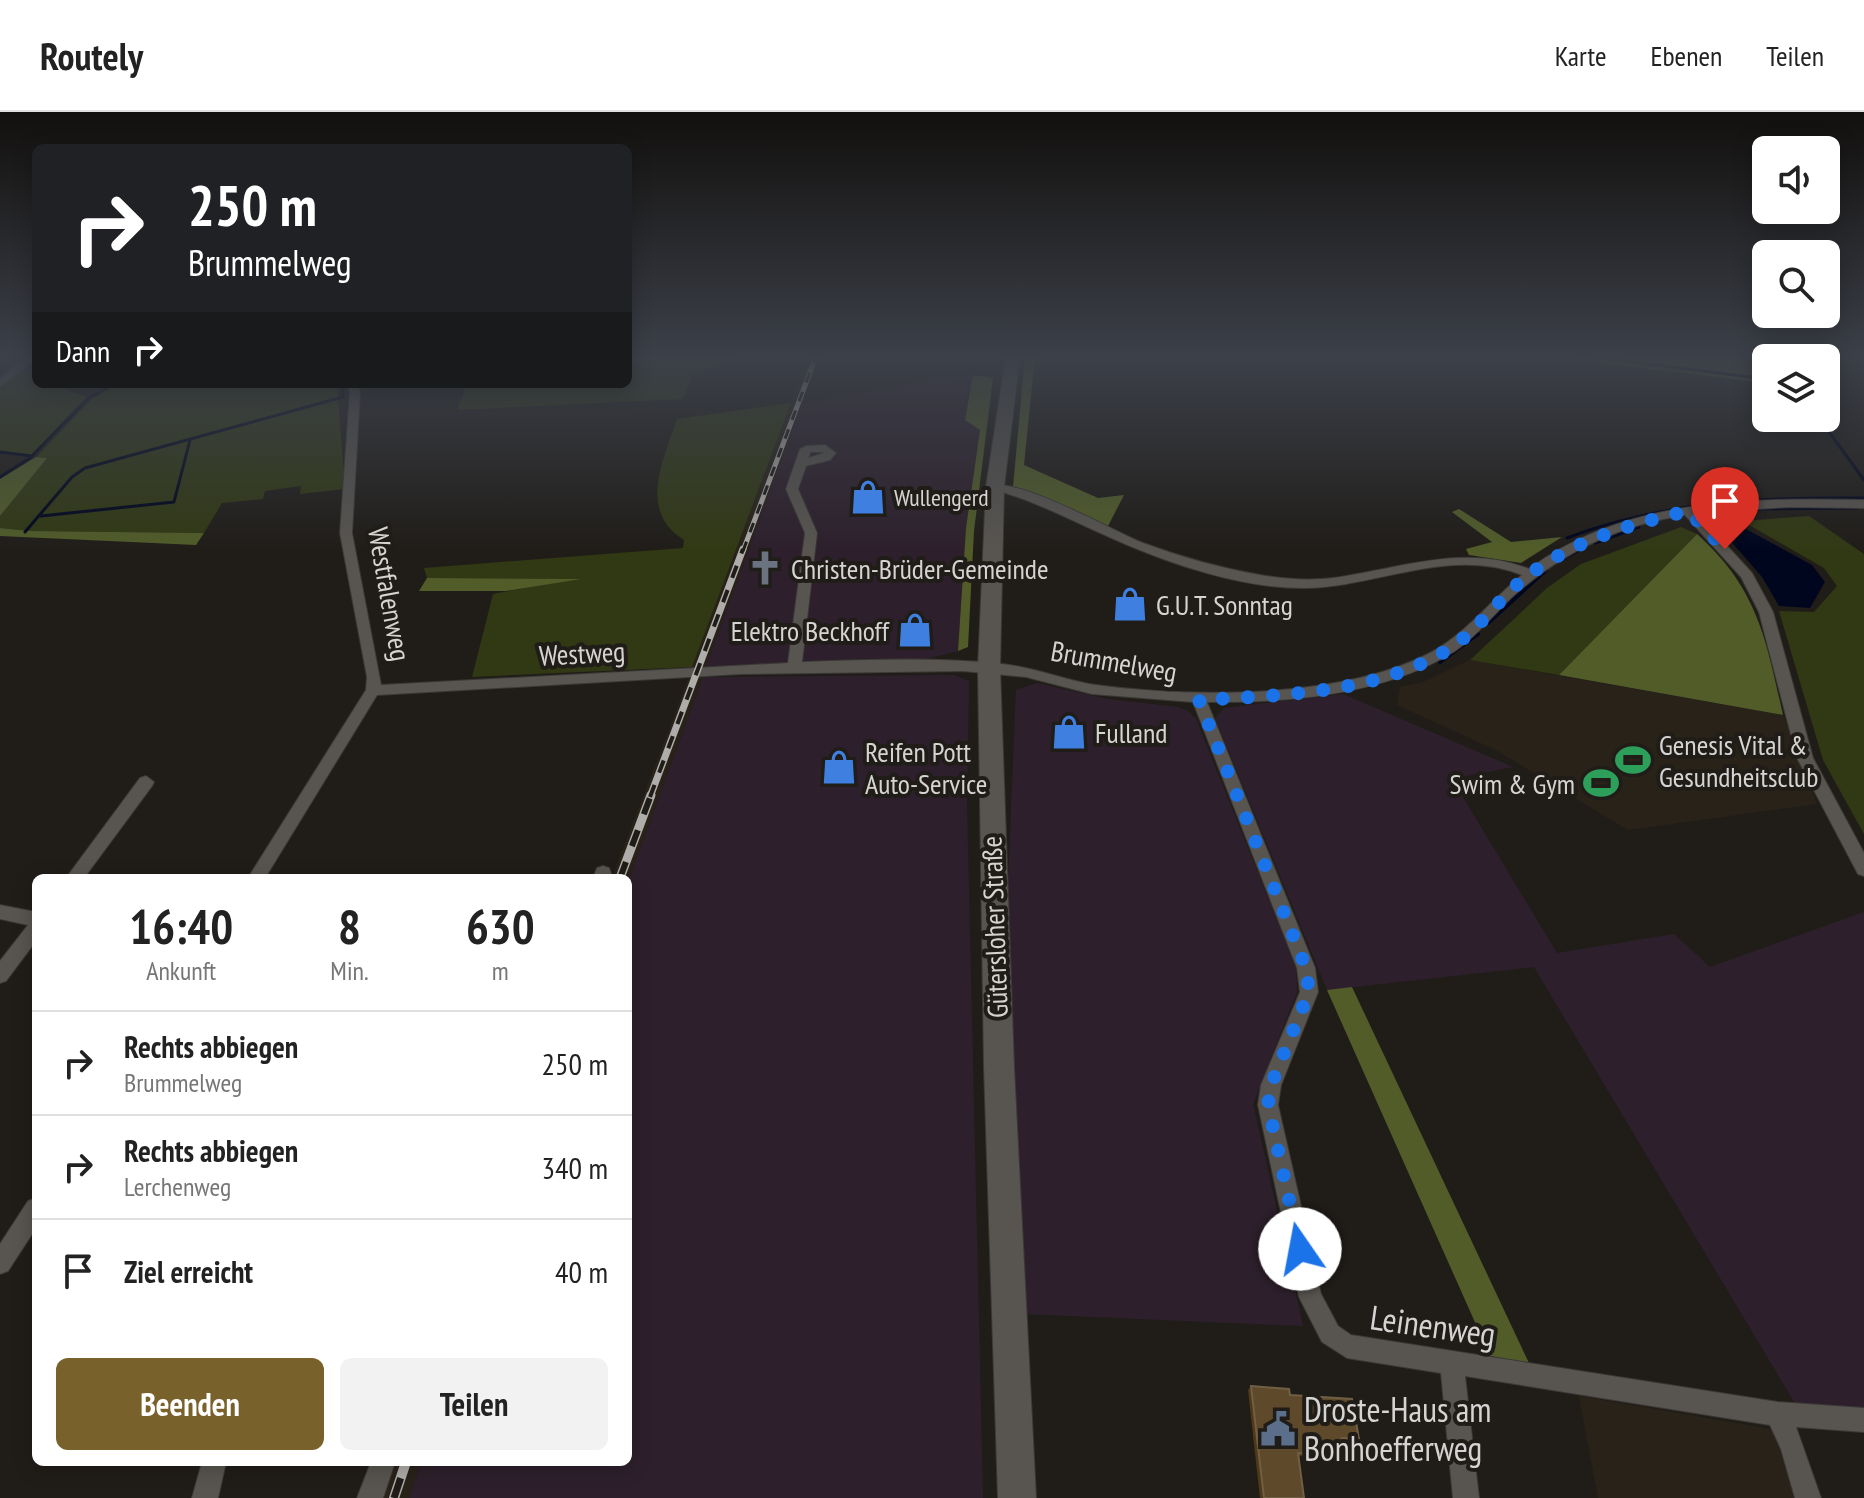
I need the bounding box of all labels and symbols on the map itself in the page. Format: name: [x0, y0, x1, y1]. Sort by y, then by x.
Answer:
pin: [1691, 467, 1759, 549]
shop icon: Wullengerd: [849, 478, 887, 516]
place label: Wullengerd: [894, 482, 989, 513]
street label: Westfalenweg: [360, 524, 420, 664]
church icon: Christen-Brüder-Gemeinde: [746, 549, 784, 587]
place label: Christen-Brüder-Gemeinde: [791, 550, 1049, 587]
shop icon: G.U.T. Sonntag: [1111, 585, 1149, 623]
place label: G.U.T. Sonntag: [1156, 586, 1293, 623]
shop icon: Elektro Beckhoff: [896, 611, 934, 649]
place label: Elektro Beckhoff: [731, 612, 891, 649]
street label: Westweg: [538, 632, 626, 674]
street label: Brummelweg: [1048, 632, 1180, 690]
shop icon: Fulland: [1050, 713, 1088, 751]
place label: Fulland: [1095, 714, 1167, 751]
place label: Genesis Vital & Gesundheitsclub: [1659, 726, 1818, 795]
place label: Reifen Pott Auto-Service: [865, 733, 987, 802]
sports icon: Genesis Vital & Gesundheitsclub: [1614, 741, 1652, 779]
shop icon: Reifen Pott Auto-Service: [820, 748, 858, 786]
sports icon: Swim & Gym: [1582, 764, 1620, 802]
place label: Swim & Gym: [1449, 765, 1575, 802]
street label: Gütersloher Straße: [972, 835, 1016, 1019]
position arrow: [1258, 1207, 1342, 1291]
street label: Leinenweg: [1367, 1294, 1499, 1356]
place label: Droste-Haus am Bonhoefferweg: [1304, 1387, 1491, 1470]
public building icon: Droste-Haus am Bonhoefferweg: [1259, 1410, 1297, 1448]

